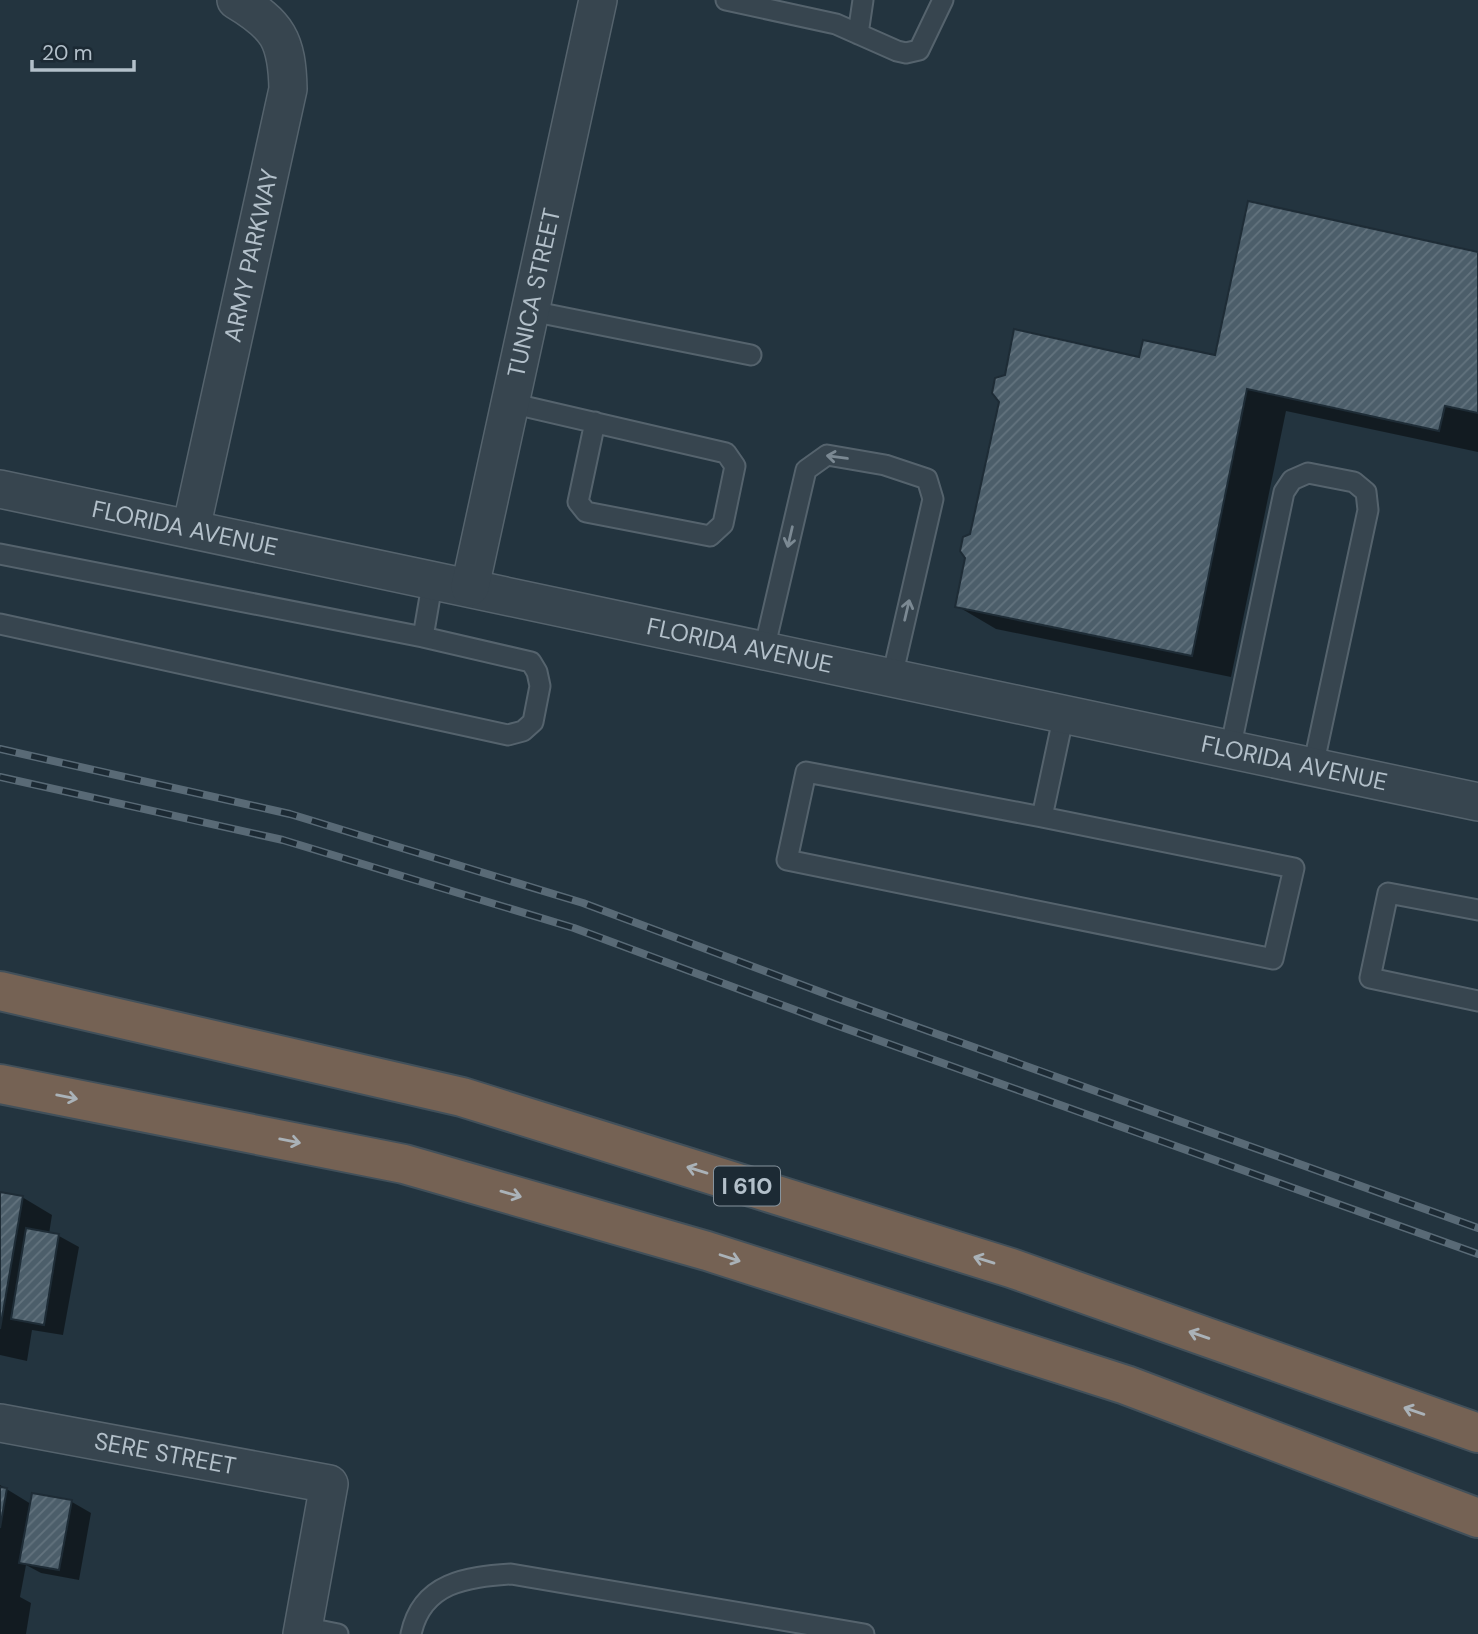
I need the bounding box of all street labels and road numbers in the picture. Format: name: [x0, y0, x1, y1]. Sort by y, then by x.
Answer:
street label: ARMY PARKWAY: [217, 166, 285, 345]
street label: TUNICA STREET: [500, 205, 567, 380]
street label: FLORIDA AVENUE: [89, 493, 281, 562]
street label: FLORIDA AVENUE: [644, 610, 835, 680]
street label: FLORIDA AVENUE: [1199, 728, 1390, 797]
road number: I 610: [714, 1166, 780, 1205]
street label: SERE STREET: [92, 1425, 239, 1481]

